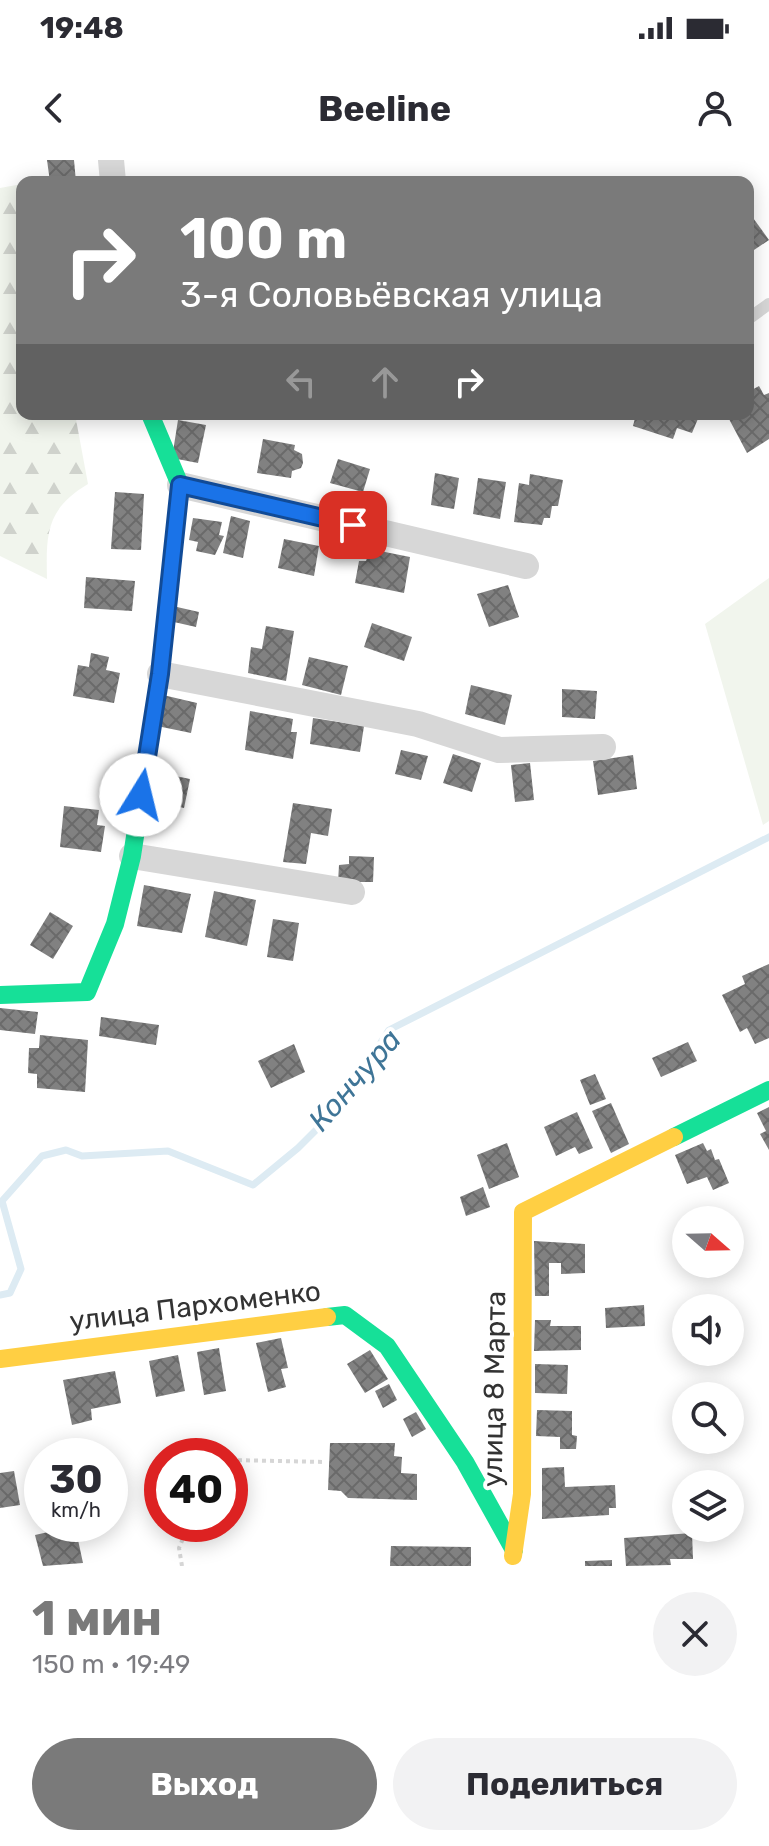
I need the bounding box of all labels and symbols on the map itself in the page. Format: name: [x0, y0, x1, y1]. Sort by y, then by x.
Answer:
pin: [319, 491, 387, 559]
position arrow: [99, 753, 183, 837]
water label: Кончура: [301, 1022, 409, 1138]
north arrow: [672, 1206, 744, 1278]
street label: улица Пархоменко: [67, 1274, 323, 1338]
street label: улица 8 Марта: [476, 1291, 512, 1487]
speed limit sign: 40: [144, 1438, 248, 1542]

